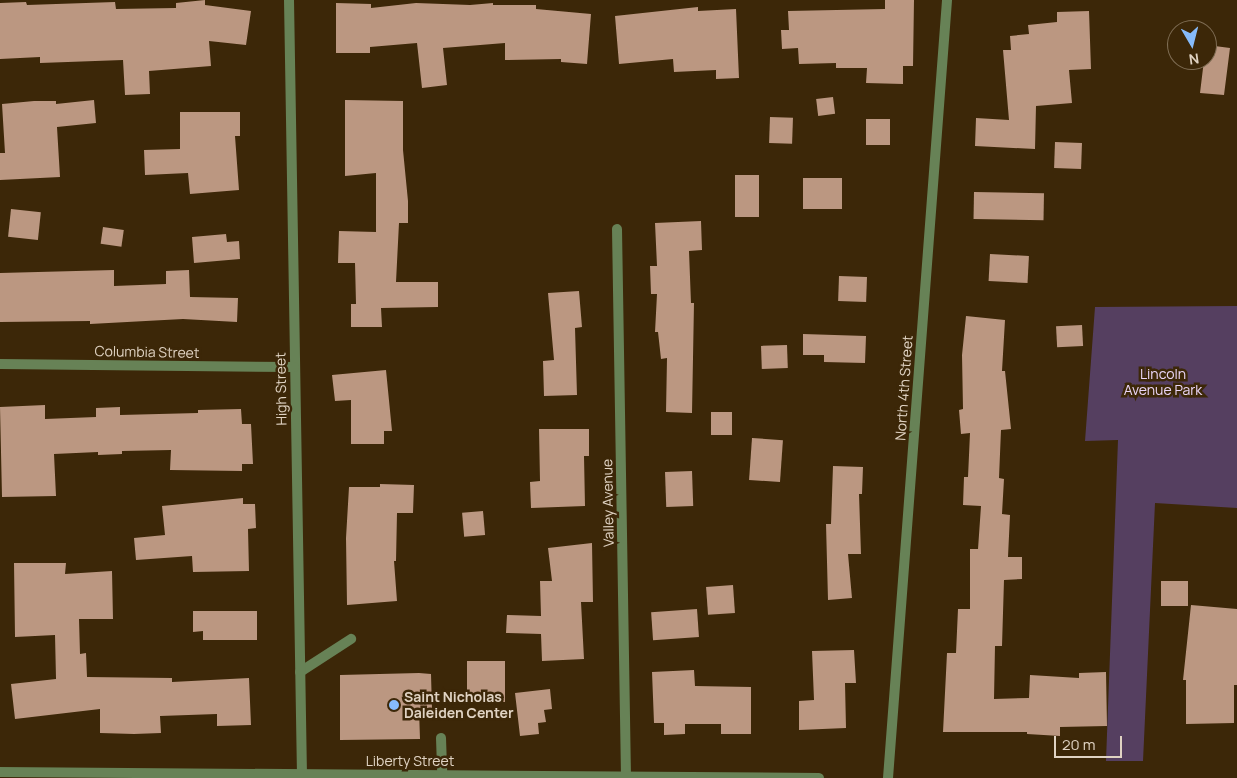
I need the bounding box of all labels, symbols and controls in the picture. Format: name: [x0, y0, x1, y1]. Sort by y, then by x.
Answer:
north arrow: [1167, 20, 1217, 70]
text: N: [1188, 49, 1200, 69]
street label: North 4th Street: [892, 335, 916, 441]
street label: Columbia Street: [94, 343, 200, 361]
street label: High Street: [272, 352, 290, 426]
park label: Lincoln Avenue Park: [1124, 366, 1202, 398]
street label: Valley Avenue: [599, 459, 617, 547]
place label: Saint Nicholas Daleiden Center: [404, 689, 514, 722]
marker: Saint Nicholas Daleiden Center: [388, 699, 400, 711]
scale bar: [1057, 726, 1124, 758]
text: 20 m: [1062, 734, 1095, 755]
street label: Liberty Street: [366, 753, 454, 769]

